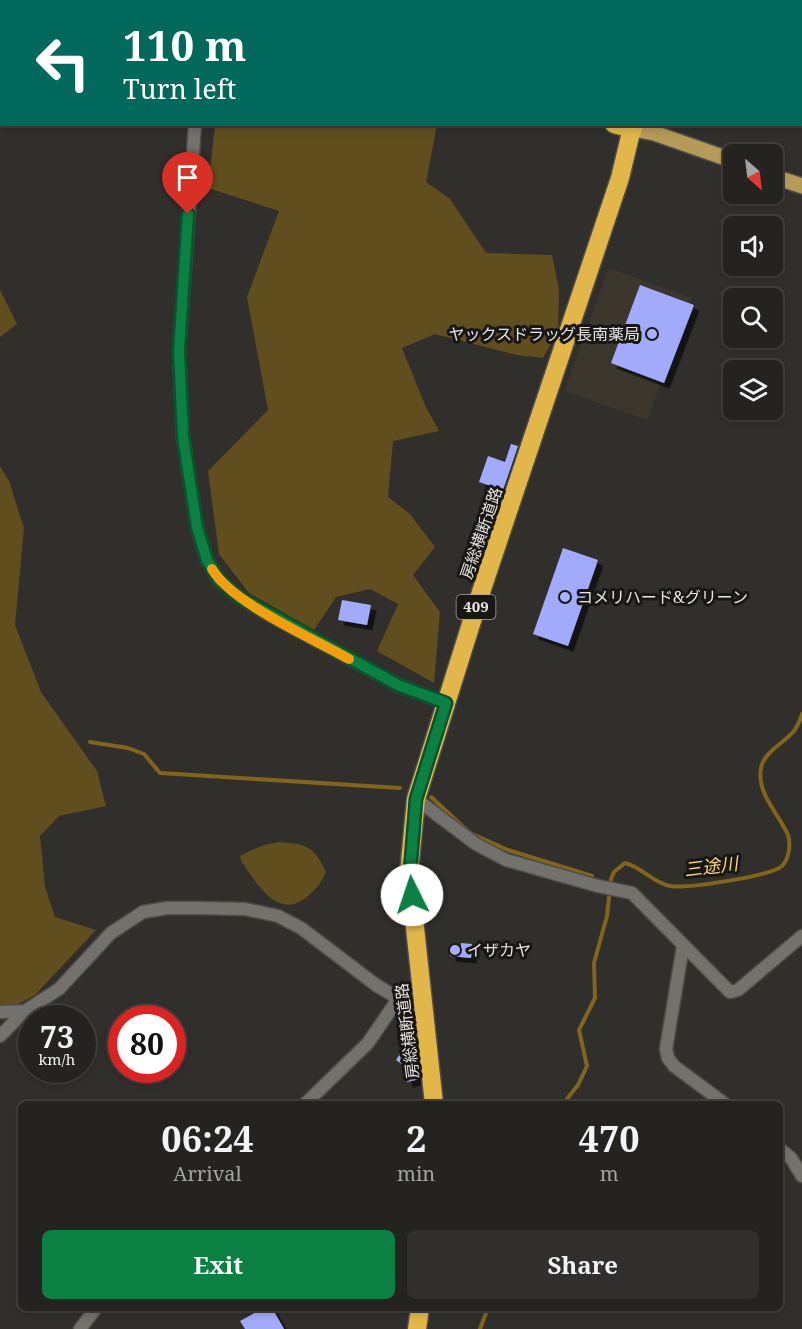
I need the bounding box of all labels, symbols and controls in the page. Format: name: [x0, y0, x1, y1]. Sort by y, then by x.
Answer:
text: 110 m: [123, 16, 247, 73]
icon: left: [24, 24, 102, 102]
text: Turn left: [123, 70, 236, 107]
north arrow: [723, 144, 783, 204]
map controls: [723, 144, 783, 420]
pin: [162, 152, 213, 214]
icon: arrive: [171, 161, 204, 194]
button: sound: [723, 216, 783, 276]
button: search: [723, 288, 783, 348]
place label: ヤックスドラッグ長南薬局: [448, 323, 640, 345]
marker: ヤックスドラッグ長南薬局: [645, 327, 659, 341]
button: layers: [723, 360, 783, 420]
street label: 房総横断道路: [455, 484, 507, 582]
place label: コメリハード&グリーン: [577, 586, 748, 608]
marker: コメリハード&グリーン: [558, 590, 572, 604]
road number: 409: [456, 595, 496, 619]
water label: 三途川: [683, 851, 741, 881]
position arrow: [380, 863, 444, 927]
place label: イザカヤ: [467, 939, 531, 961]
marker: イザカヤ: [448, 943, 462, 957]
street label: 房総横断道路: [390, 982, 424, 1080]
speed limit sign: 80: [108, 1005, 186, 1083]
text: 73: [40, 1016, 74, 1057]
text: km/h: [39, 1049, 75, 1069]
text: 06:24: [161, 1114, 254, 1163]
text: 2: [406, 1114, 426, 1163]
text: 470: [579, 1114, 640, 1163]
text: Arrival: [173, 1160, 242, 1187]
text: min: [397, 1160, 435, 1187]
text: m: [600, 1160, 619, 1187]
button: Exit: [42, 1230, 395, 1299]
button: Share: [407, 1230, 759, 1299]

